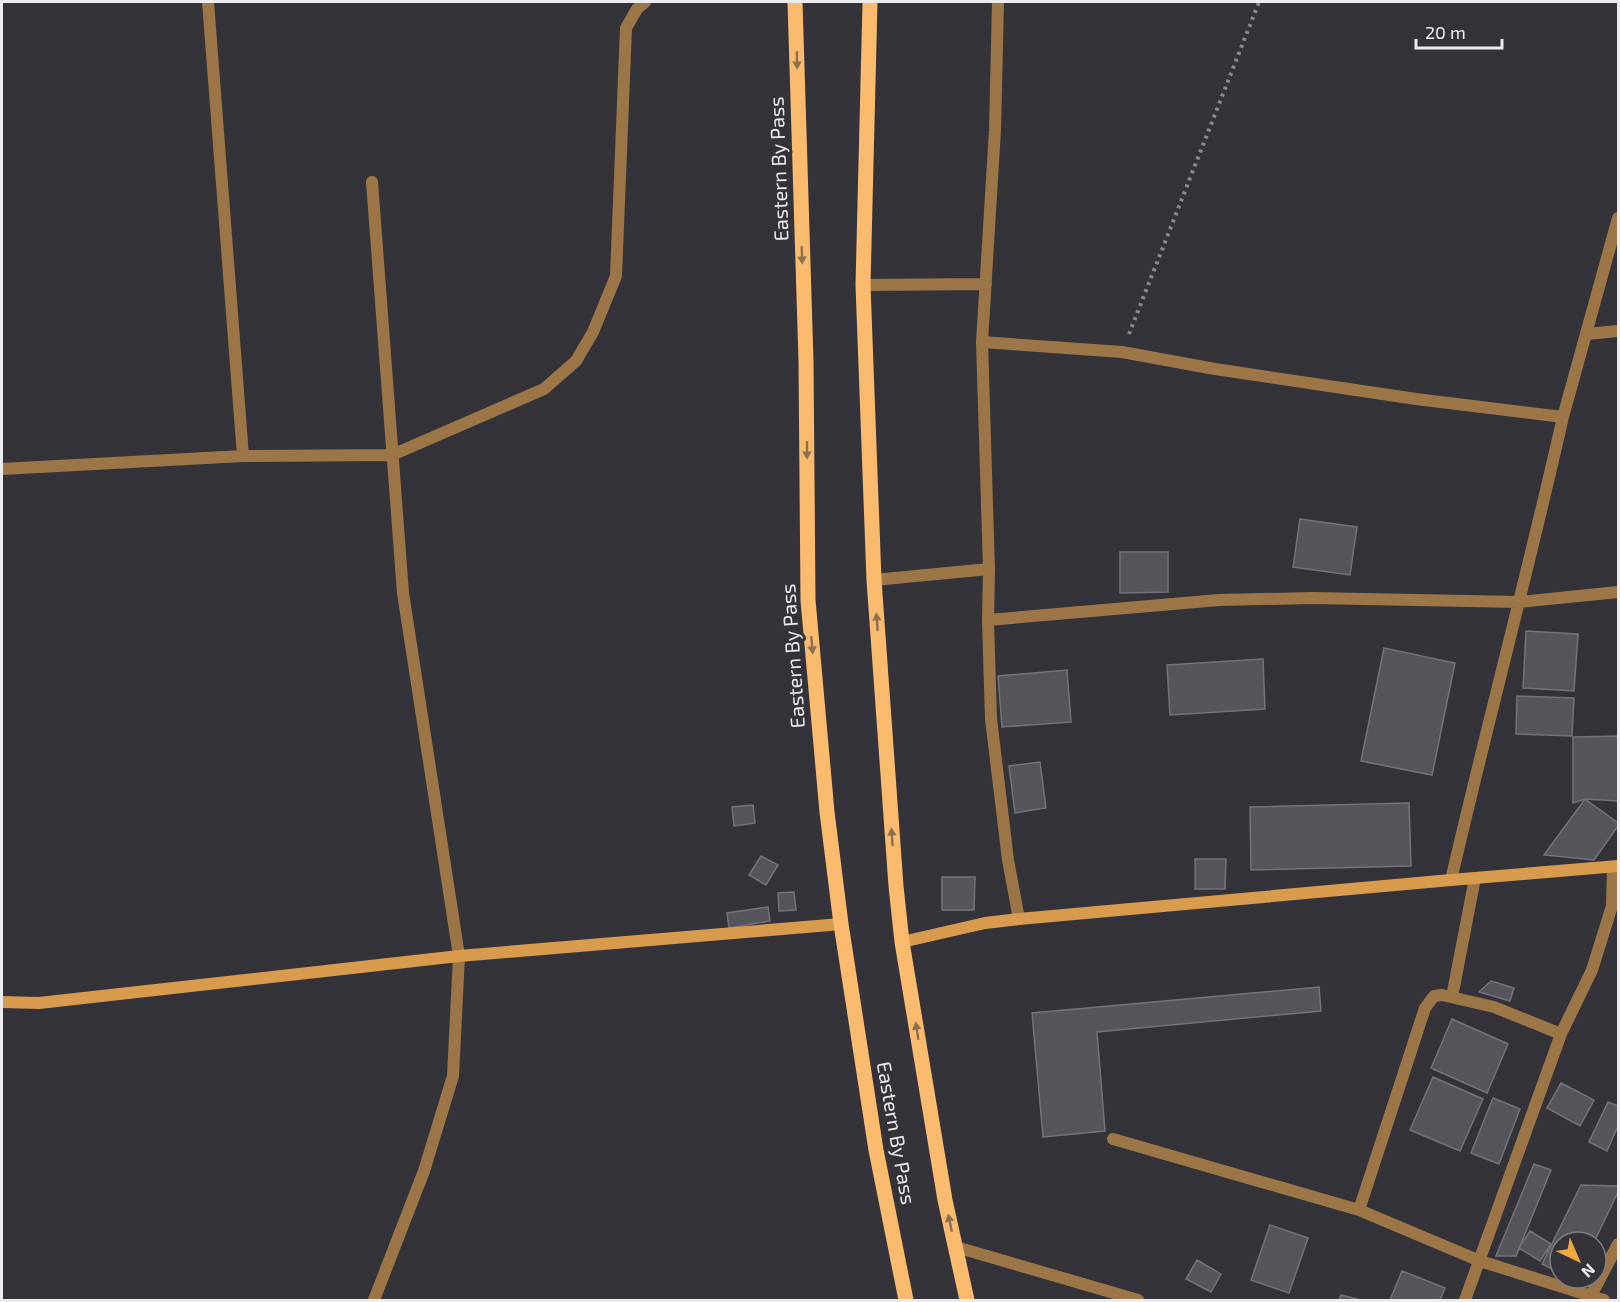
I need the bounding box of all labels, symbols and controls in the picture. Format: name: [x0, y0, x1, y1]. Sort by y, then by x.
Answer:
scale bar: [1416, 12, 1502, 50]
text: 20 m: [1425, 21, 1466, 43]
one-way arrow: [792, 50, 801, 69]
street label: Eastern By Pass: [763, 96, 793, 242]
one-way arrow: [798, 245, 807, 264]
one-way arrow: [802, 440, 812, 459]
street label: Eastern By Pass: [775, 583, 809, 729]
one-way arrow: [872, 612, 882, 631]
one-way arrow: [807, 635, 817, 654]
one-way arrow: [887, 828, 897, 847]
one-way arrow: [912, 1021, 921, 1040]
street label: Eastern By Pass: [873, 1059, 921, 1206]
one-way arrow: [945, 1214, 955, 1232]
north arrow: [1548, 1230, 1608, 1290]
text: N: [1578, 1260, 1600, 1282]

